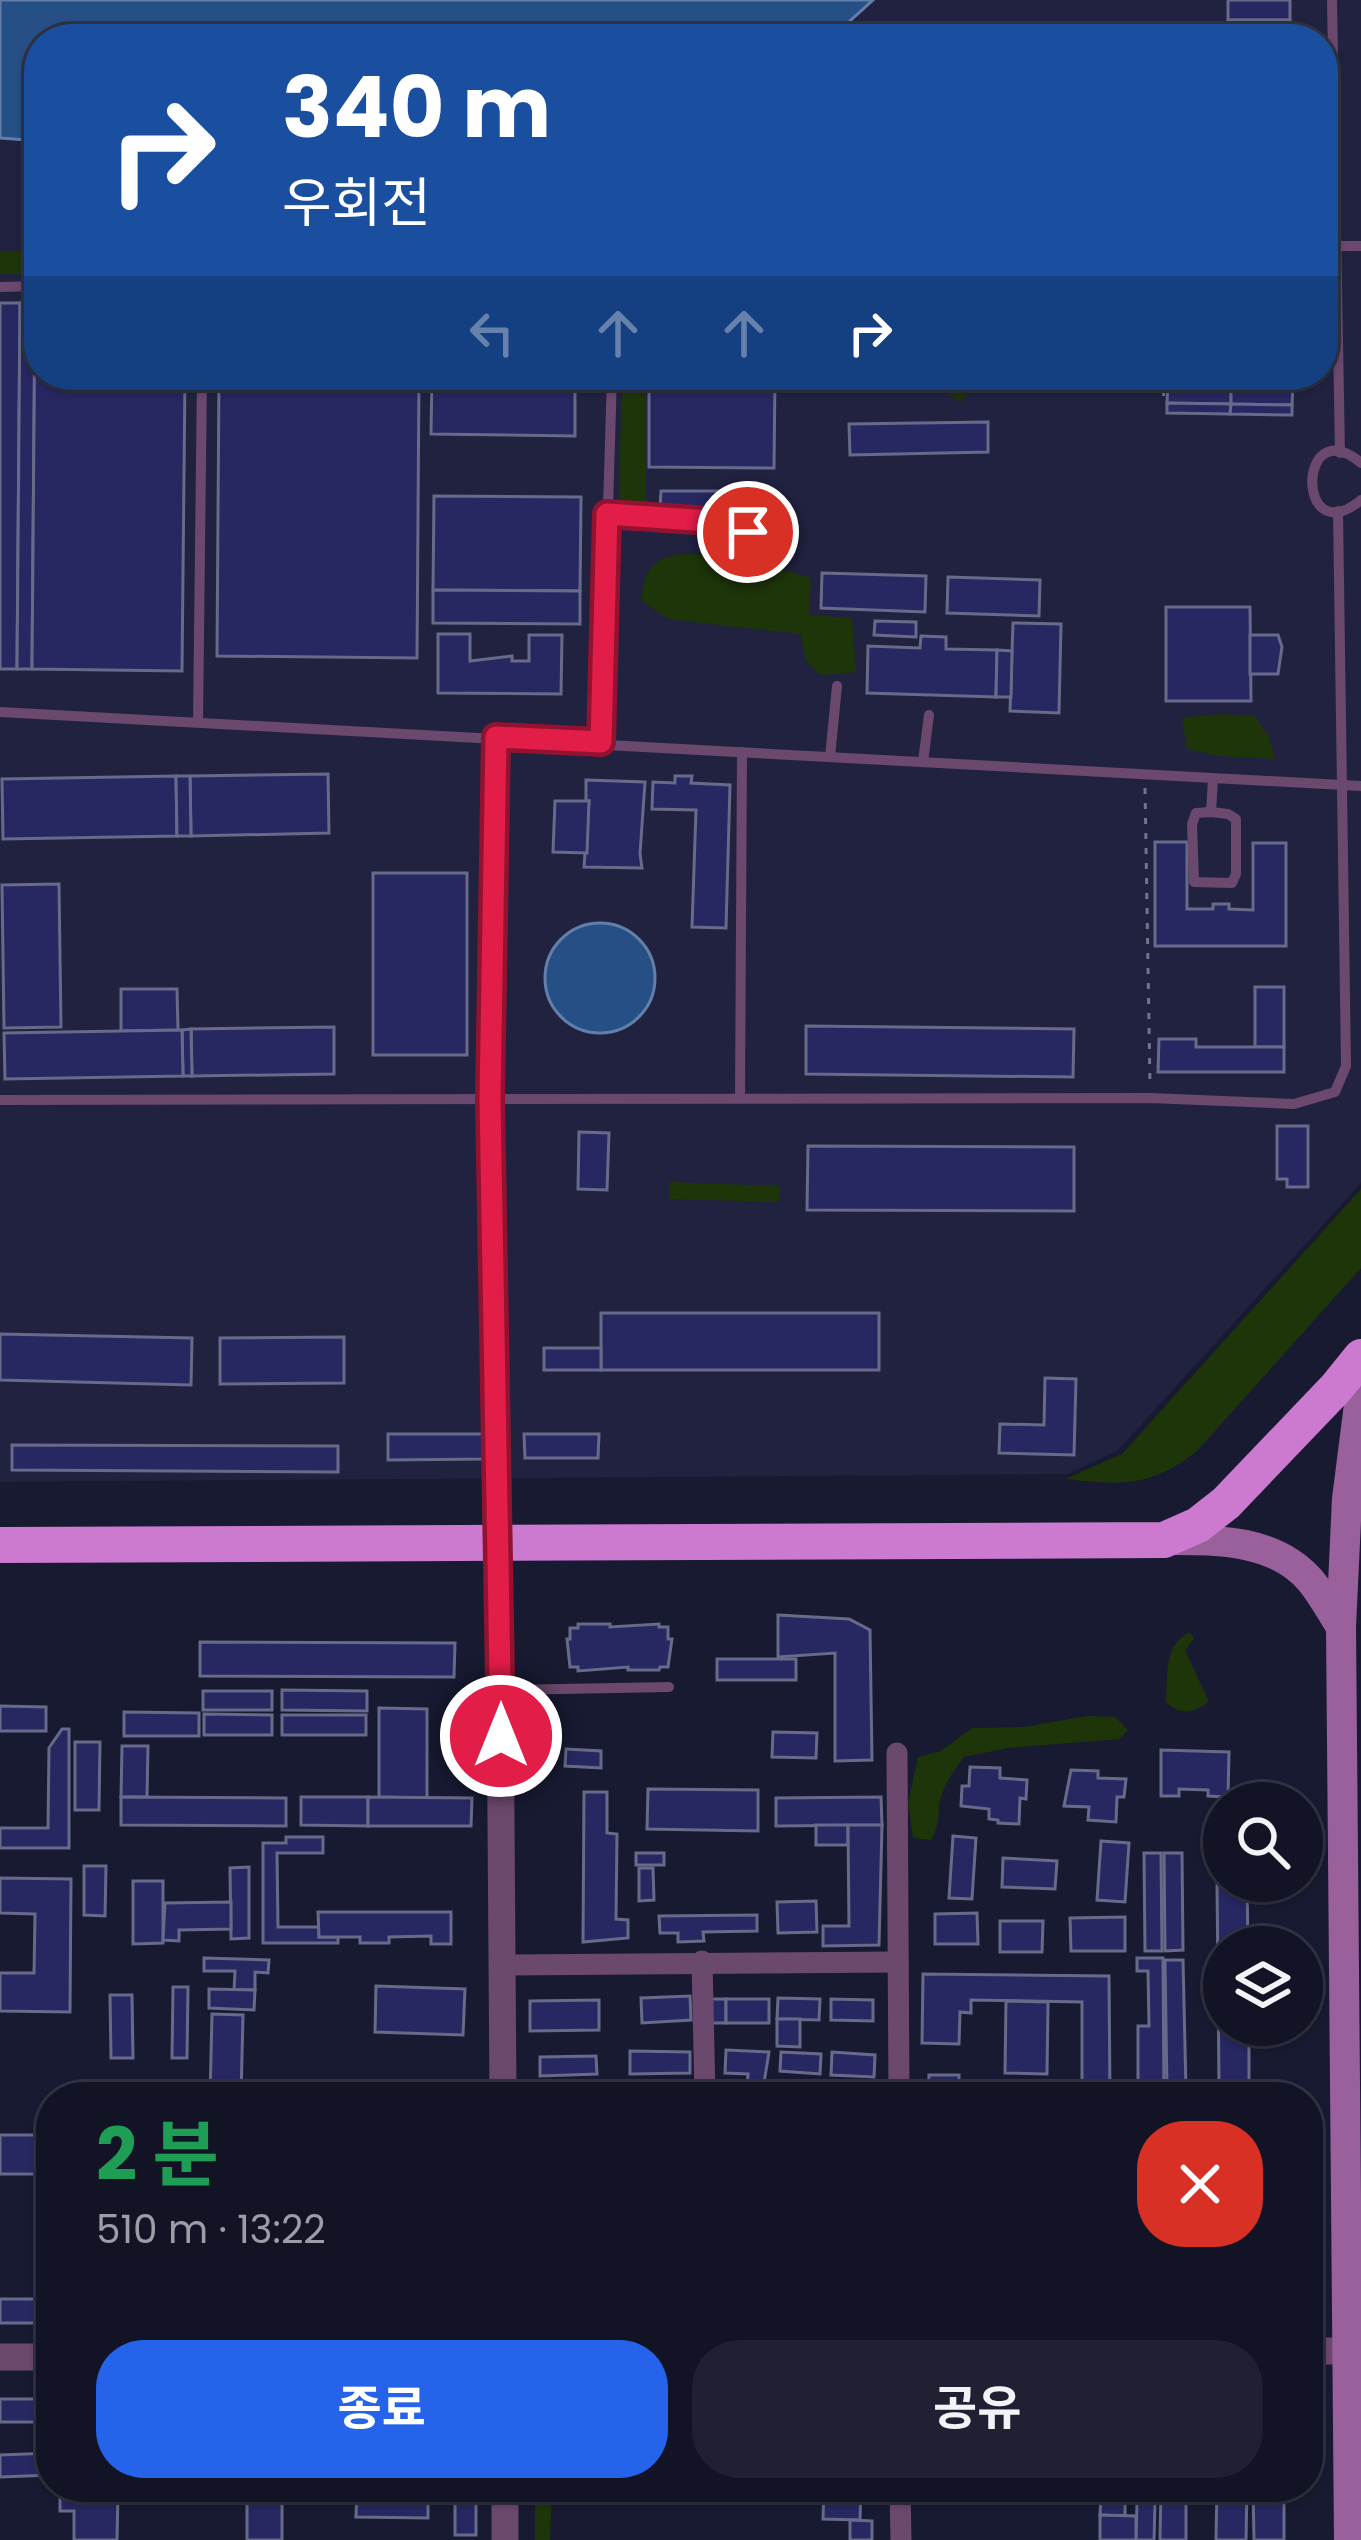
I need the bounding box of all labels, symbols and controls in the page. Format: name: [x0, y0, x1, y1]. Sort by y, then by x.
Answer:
text: 340 m: [282, 49, 551, 166]
icon: right: [84, 72, 240, 228]
text: 우회전: [282, 165, 431, 241]
icon: left: [459, 300, 525, 366]
icon: ahead: [585, 300, 651, 366]
icon: ahead: [711, 300, 777, 366]
icon: right: [837, 300, 903, 366]
pin: [697, 481, 799, 583]
icon: arrive: [715, 499, 781, 565]
position arrow: [438, 1673, 564, 1799]
map controls: [1203, 1782, 1323, 2046]
button: search: [1203, 1782, 1323, 1902]
button: layers: [1203, 1926, 1323, 2046]
text: 2 분: [96, 2104, 219, 2205]
button: close: [1137, 2121, 1263, 2247]
text: 510 m · 13:22: [96, 2202, 326, 2257]
button: 종료: [96, 2340, 668, 2478]
button: 공유: [692, 2340, 1263, 2478]

